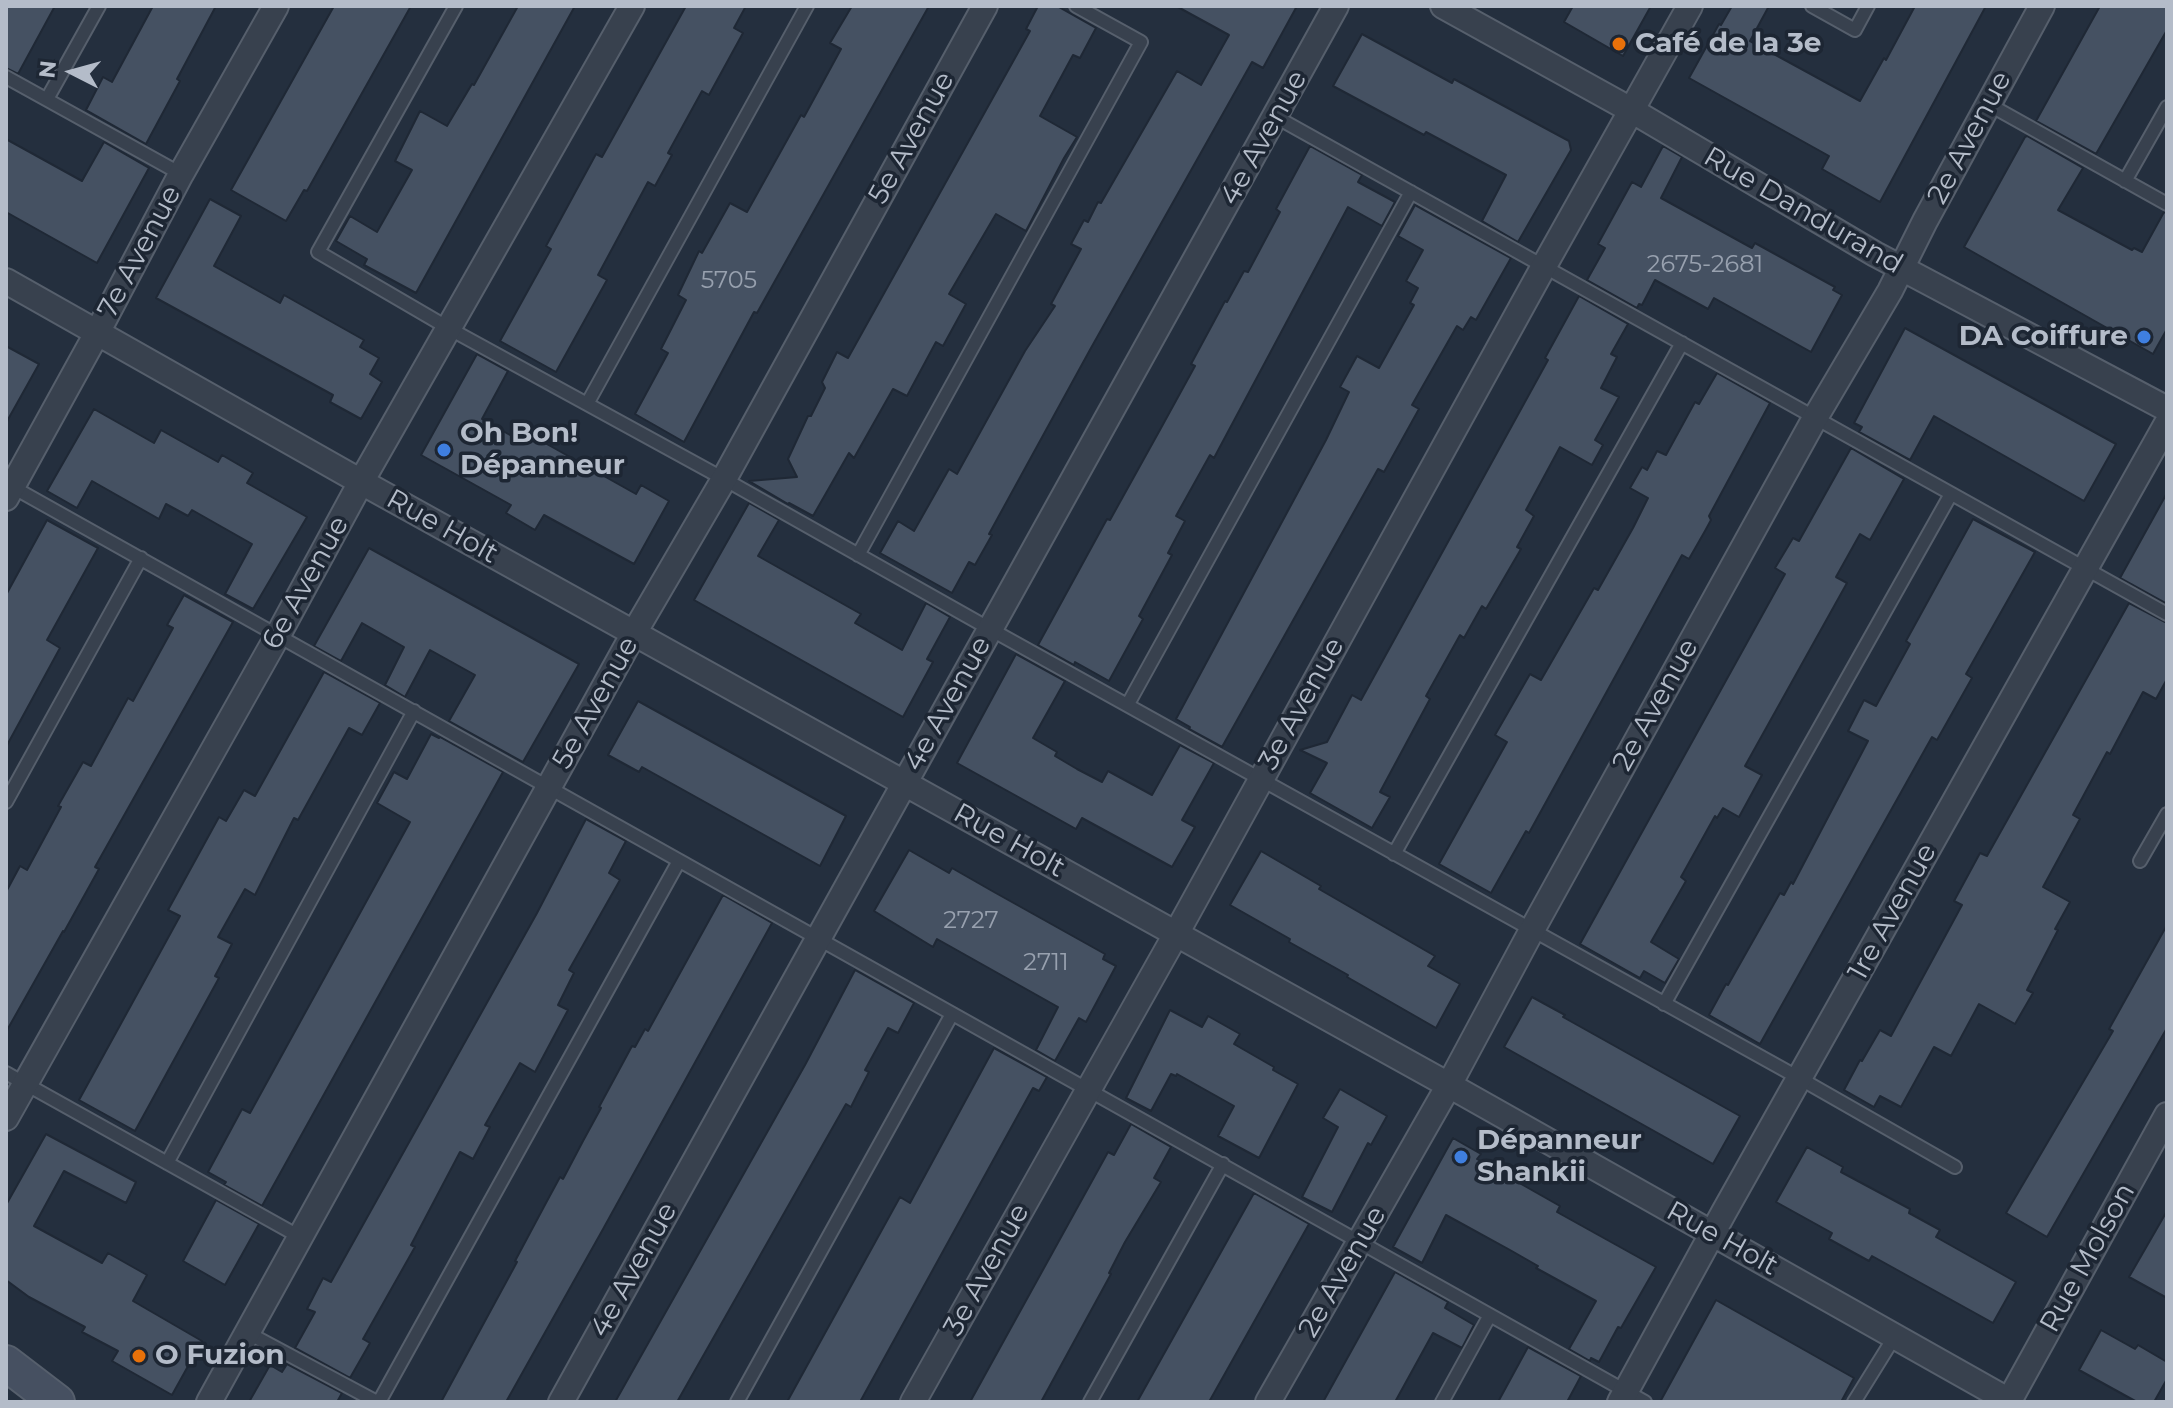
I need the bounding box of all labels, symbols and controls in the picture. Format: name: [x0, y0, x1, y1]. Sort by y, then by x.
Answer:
place label: Café de la 3e: [1635, 27, 1822, 61]
north arrow: [32, 32, 112, 112]
marker: Café de la 3e: [1610, 35, 1628, 53]
text: N: [33, 59, 62, 80]
street label: 4e Avenue: [1213, 65, 1315, 211]
street label: 5e Avenue: [862, 66, 962, 210]
street label: 2e Avenue: [1921, 66, 2019, 210]
street label: Rue Dandurand: [1698, 140, 1908, 282]
street label: 7e Avenue: [91, 180, 189, 324]
house number: 2675-2681: [1647, 251, 1763, 279]
house number: 5705: [701, 267, 757, 295]
place label: DA Coiffure: [1959, 320, 2128, 354]
marker: DA Coiffure: [2135, 328, 2153, 346]
place label: Oh Bon! Dépanneur: [460, 417, 625, 483]
marker: Oh Bon! Dépanneur: [435, 441, 453, 459]
street label: Rue Holt: [380, 483, 504, 571]
street label: 6e Avenue: [256, 510, 356, 656]
street label: 5e Avenue: [546, 631, 646, 775]
street label: 4e Avenue: [897, 631, 999, 777]
street label: 3e Avenue: [1252, 632, 1352, 776]
street label: 2e Avenue: [1606, 633, 1706, 777]
street label: Rue Holt: [947, 797, 1071, 885]
street label: 1re Avenue: [1842, 838, 1944, 986]
house number: 2727: [943, 907, 999, 935]
house number: 2711: [1023, 949, 1069, 977]
place label: Dépanneur Shankii: [1477, 1124, 1642, 1190]
marker: Dépanneur Shankii: [1452, 1148, 1470, 1166]
street label: Rue Molson: [2033, 1178, 2143, 1338]
street label: Rue Holt: [1660, 1195, 1784, 1283]
street label: 4e Avenue: [583, 1197, 685, 1343]
street label: 3e Avenue: [937, 1198, 1037, 1342]
street label: 2e Avenue: [1292, 1201, 1394, 1343]
place label: O Fuzion: [155, 1339, 285, 1373]
marker: O Fuzion: [130, 1347, 148, 1365]

